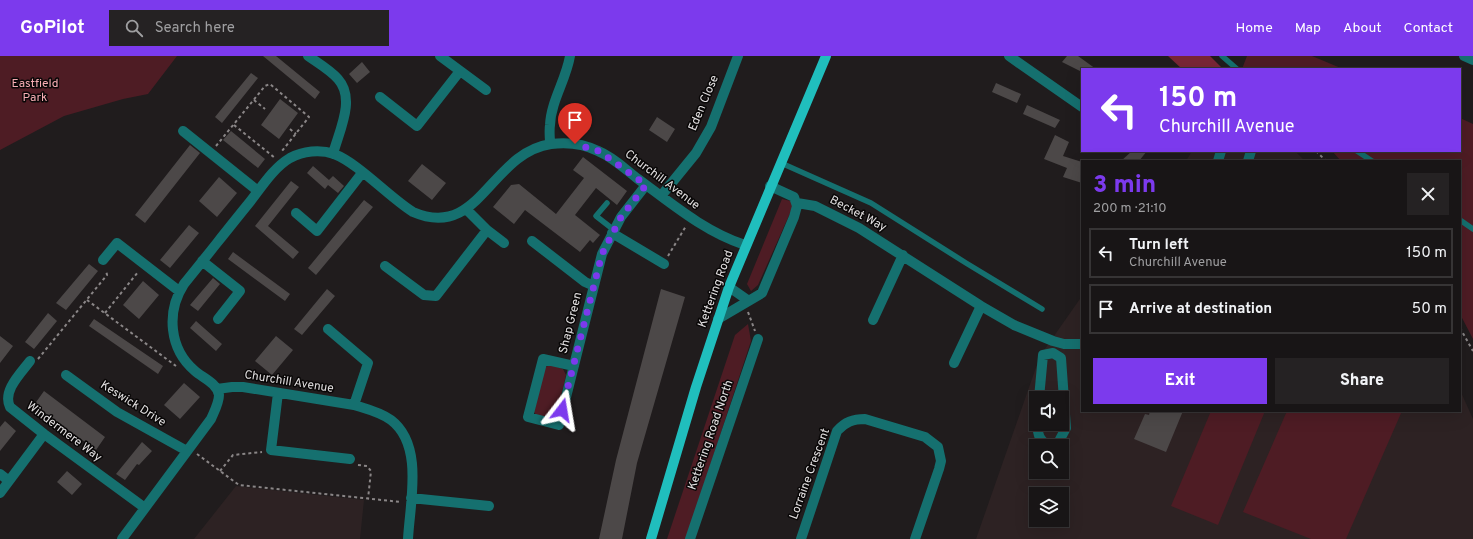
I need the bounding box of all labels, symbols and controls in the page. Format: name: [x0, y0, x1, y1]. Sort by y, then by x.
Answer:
search box: [109, 10, 389, 46]
text: GoPilot: [20, 16, 85, 40]
icon: search: [123, 17, 145, 39]
text: Search here: [155, 19, 235, 38]
text: Home: [1236, 20, 1273, 37]
text: Map: [1295, 20, 1321, 37]
text: About: [1343, 20, 1382, 37]
text: Contact: [1404, 20, 1453, 37]
street label: Eden Close: [685, 73, 723, 133]
park label: Eastfield Park: [12, 76, 58, 106]
text: 150 m: [1159, 81, 1237, 117]
icon: left: [1093, 84, 1145, 136]
pin: [558, 103, 592, 144]
icon: arrive: [564, 109, 586, 131]
text: Churchill Avenue: [1159, 116, 1294, 139]
street label: Churchill Avenue: [621, 146, 703, 214]
text: 3 min: [1093, 171, 1156, 201]
button: close: [1407, 173, 1449, 215]
street label: Becket Way: [827, 192, 889, 236]
text: 200 m · 21:10: [1093, 201, 1167, 217]
text: Turn left: [1129, 236, 1189, 255]
icon: left: [1095, 242, 1117, 264]
text: 150 m: [1406, 244, 1447, 263]
street label: Kettering Road: [695, 248, 737, 330]
text: Churchill Avenue: [1129, 255, 1227, 271]
street label: Shap Green: [556, 291, 586, 355]
icon: arrive: [1095, 298, 1117, 320]
text: Arrive at destination: [1129, 300, 1272, 319]
text: 50 m: [1412, 300, 1447, 319]
button: Exit: [1093, 358, 1267, 404]
button: Share: [1275, 358, 1449, 404]
street label: Churchill Avenue: [243, 367, 335, 397]
street label: Keswick Drive: [97, 377, 169, 431]
street label: Kettering Road North: [685, 378, 737, 492]
position arrow: [541, 389, 583, 431]
map controls: [1029, 391, 1069, 527]
button: sound: [1029, 391, 1069, 431]
street label: Windermere Way: [23, 398, 105, 466]
street label: Lorraine Crescent: [786, 426, 834, 522]
button: search: [1029, 439, 1069, 479]
button: layers: [1029, 487, 1069, 527]

